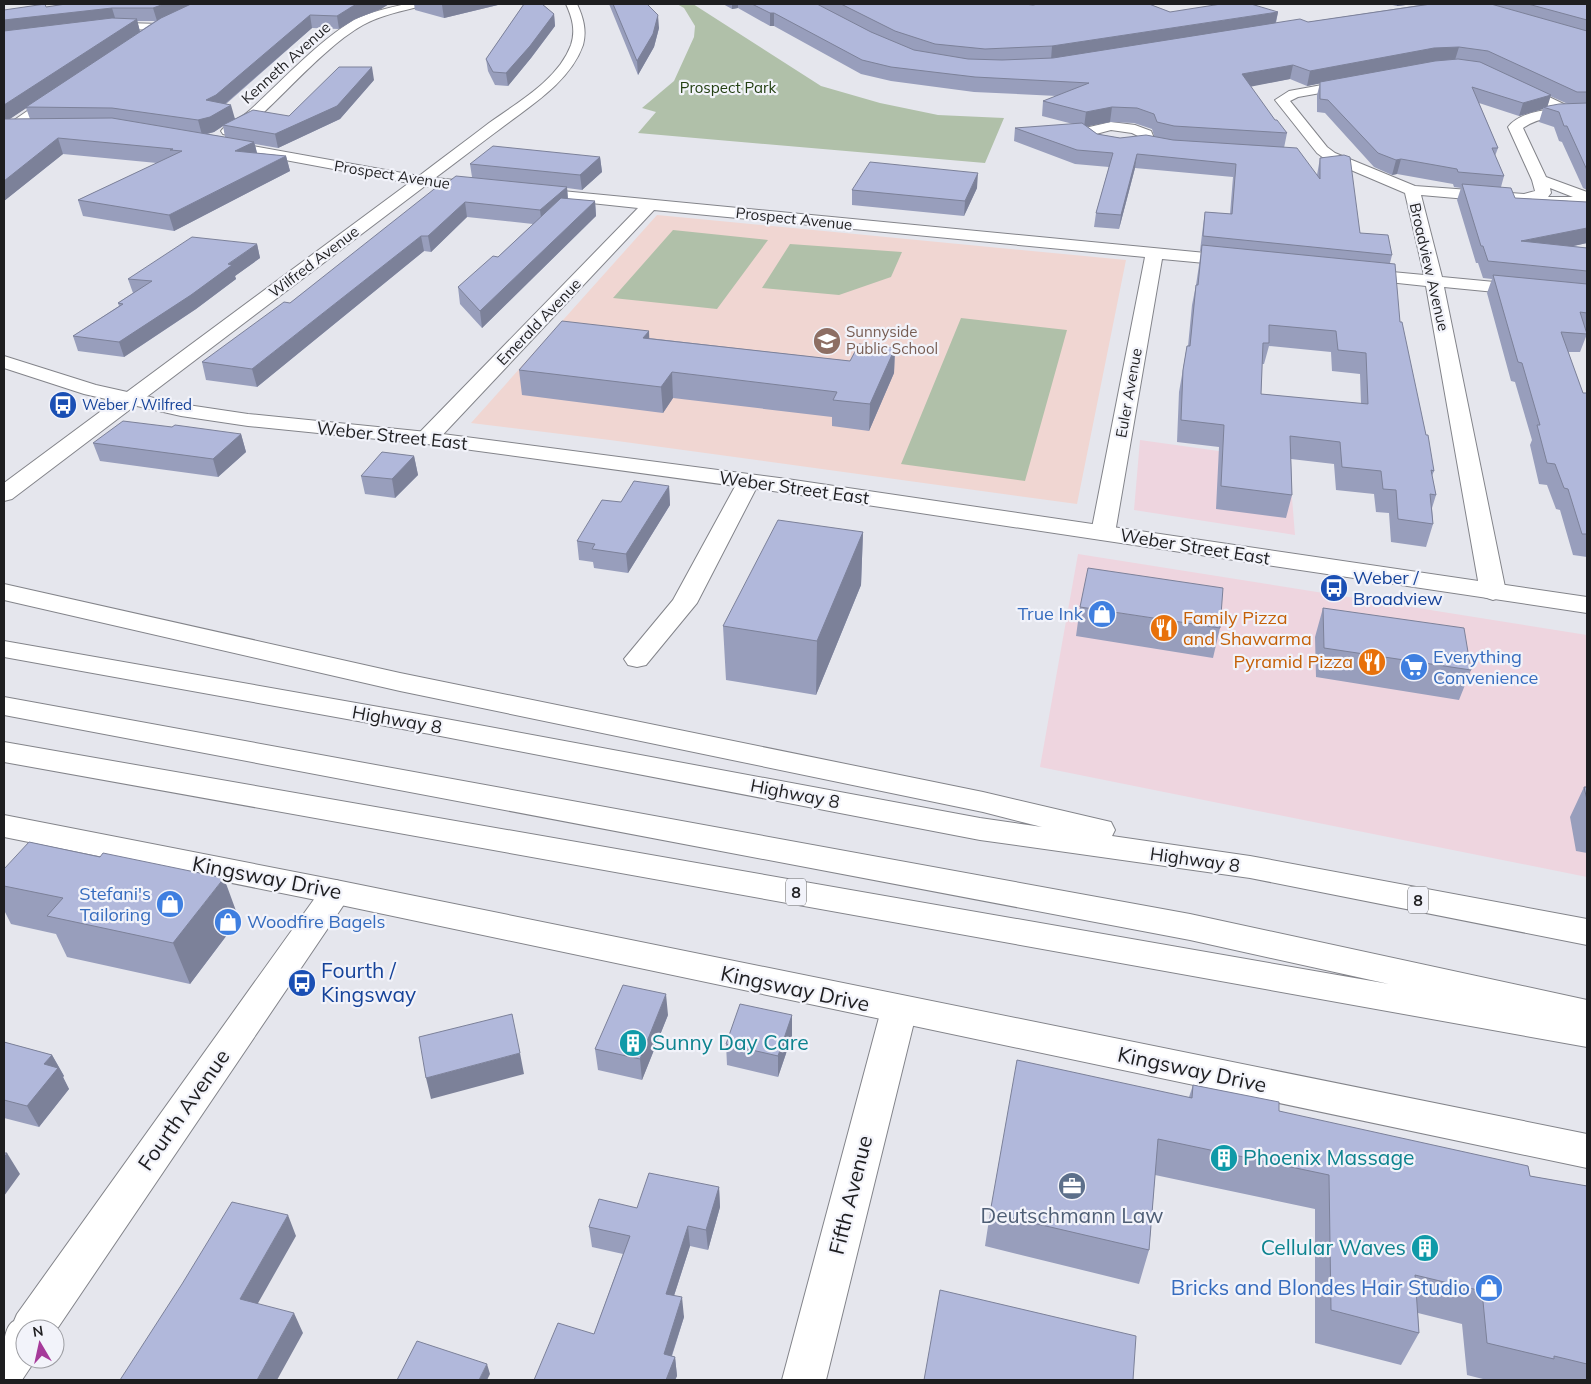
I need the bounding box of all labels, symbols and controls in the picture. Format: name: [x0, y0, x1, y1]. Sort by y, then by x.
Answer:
street label: Kenneth Avenue: [237, 18, 334, 108]
park label: Prospect Park: [680, 78, 776, 97]
street label: Prospect Avenue: [333, 156, 451, 193]
street label: Broadview Avenue: [1406, 201, 1453, 333]
street label: Prospect Avenue: [735, 203, 853, 234]
street label: Wilfred Avenue: [265, 222, 362, 302]
street label: Emerald Avenue: [492, 274, 585, 369]
place label: Sunnyside Public School: [846, 322, 938, 358]
school or university icon: Sunnyside Public School: [812, 326, 842, 356]
street label: Euler Avenue: [1111, 347, 1146, 439]
bus stop icon: Weber / Wilfred: [48, 390, 78, 420]
place label: Weber / Wilfred: [82, 395, 192, 414]
street label: Weber Street East: [316, 416, 469, 455]
street label: Weber Street East: [717, 466, 871, 509]
street label: Weber Street East: [1118, 523, 1272, 570]
place label: Weber / Broadview: [1353, 566, 1443, 610]
bus stop icon: Weber / Broadview: [1319, 573, 1349, 603]
shop icon: True Ink: [1087, 599, 1117, 629]
place label: True Ink: [1018, 602, 1084, 625]
place label: Family Pizza and Shawarma: [1183, 606, 1312, 650]
restaurant icon: Family Pizza and Shawarma: [1149, 613, 1179, 643]
place label: Everything Convenience: [1433, 645, 1538, 689]
restaurant icon: Pyramid Pizza: [1357, 647, 1387, 677]
place label: Pyramid Pizza: [1234, 650, 1353, 673]
supermarket icon: Everything Convenience: [1399, 652, 1429, 682]
street label: Highway 8: [350, 700, 444, 739]
street label: Highway 8: [748, 774, 842, 813]
street label: Highway 8: [1149, 842, 1242, 877]
street label: Kingsway Drive: [190, 850, 344, 904]
road number: 8: [786, 879, 806, 906]
place label: Stefani's Tailoring: [79, 882, 151, 926]
road number: 8: [1408, 886, 1428, 914]
shop icon: Stefani's Tailoring: [155, 889, 185, 919]
shop icon: Woodfire Bagels: [213, 907, 243, 937]
place label: Woodfire Bagels: [247, 910, 386, 933]
place label: Fourth / Kingsway: [321, 957, 416, 1007]
street label: Kingsway Drive: [718, 960, 872, 1016]
bus stop icon: Fourth / Kingsway: [287, 968, 317, 998]
building icon: Sunny Day Care: [618, 1028, 648, 1058]
place label: Sunny Day Care: [652, 1029, 809, 1055]
street label: Kingsway Drive: [1115, 1041, 1269, 1097]
street label: Fourth Avenue: [132, 1044, 235, 1175]
street label: Fifth Avenue: [823, 1133, 877, 1257]
building icon: Phoenix Massage: [1209, 1143, 1239, 1173]
place label: Phoenix Massage: [1243, 1144, 1415, 1170]
office icon: Deutschmann Law: [1057, 1171, 1087, 1201]
place label: Deutschmann Law: [980, 1202, 1164, 1228]
building icon: Cellular Waves: [1410, 1233, 1440, 1263]
place label: Cellular Waves: [1261, 1234, 1406, 1260]
shop icon: Bricks and Blondes Hair Studio: [1474, 1273, 1504, 1303]
place label: Bricks and Blondes Hair Studio: [1171, 1274, 1470, 1300]
north arrow: [15, 1319, 65, 1369]
text: N: [31, 1321, 45, 1341]

